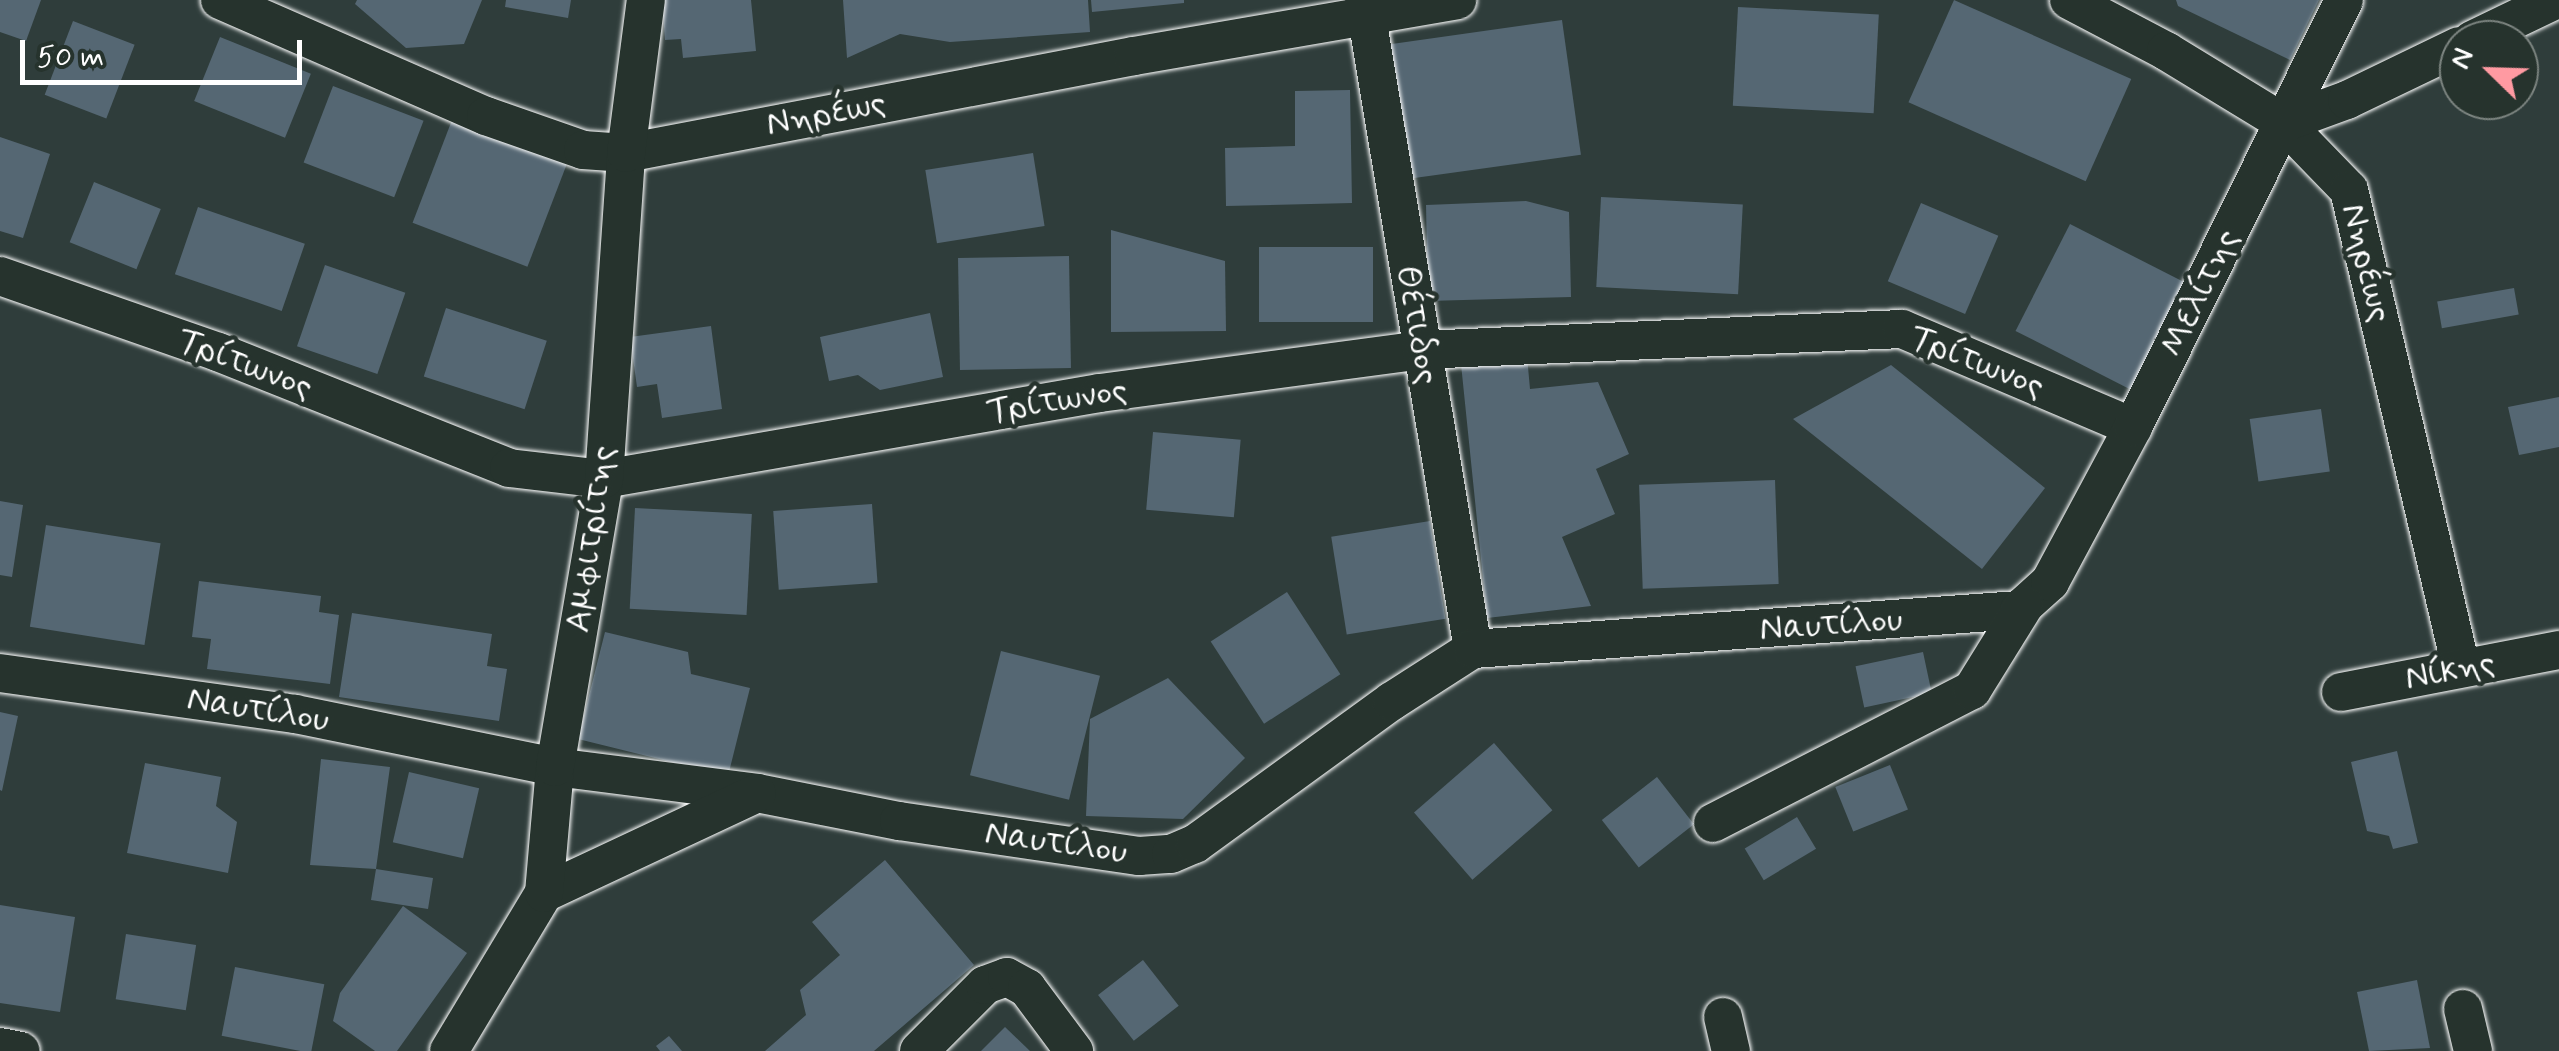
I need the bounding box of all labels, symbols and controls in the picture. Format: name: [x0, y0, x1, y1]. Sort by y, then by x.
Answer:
scale bar: [25, 20, 308, 82]
north arrow: [2439, 20, 2539, 120]
text: 50 m: [37, 38, 104, 77]
text: N: [2442, 43, 2483, 75]
street label: Νηρέως: [763, 82, 889, 146]
street label: Νηρέως: [2331, 199, 2401, 327]
street label: Μελίτης: [2151, 222, 2249, 364]
street label: Θέτιδος: [1386, 262, 1448, 388]
street label: Τρίτωνος: [1904, 316, 2050, 408]
street label: Τρίτωνος: [172, 319, 318, 409]
street label: Τρίτωνος: [984, 369, 1130, 433]
street label: Αμφιτρίτης: [557, 443, 625, 635]
street label: Ναυτίλου: [1758, 599, 1904, 651]
street label: Νίκης: [2402, 642, 2498, 700]
street label: Ναυτίλου: [184, 678, 332, 742]
street label: Ναυτίλου: [982, 812, 1130, 874]

